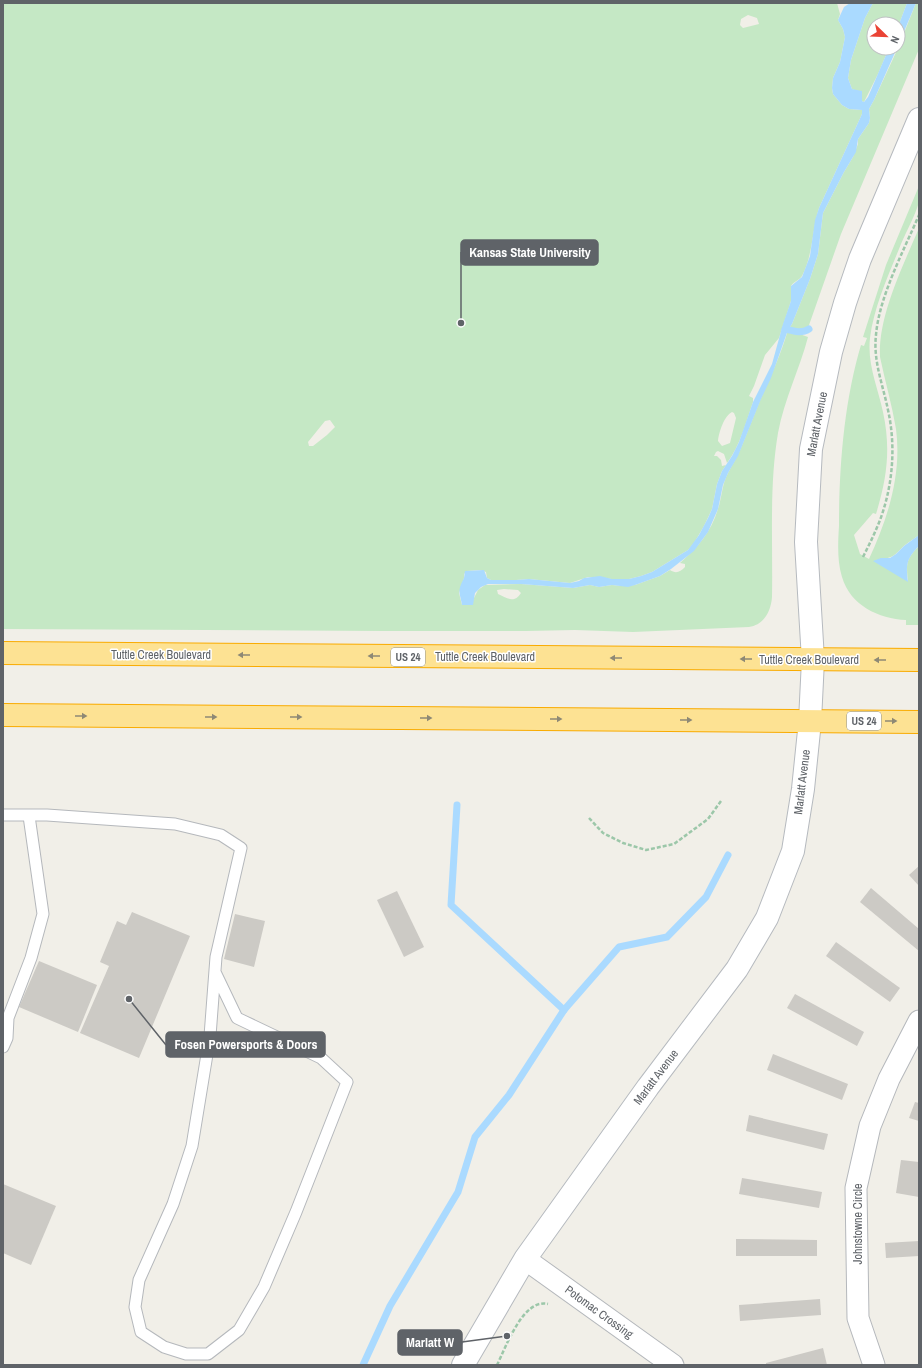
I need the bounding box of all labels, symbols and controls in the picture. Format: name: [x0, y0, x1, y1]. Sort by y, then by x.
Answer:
north arrow: [866, 16, 906, 56]
text: N: [887, 34, 903, 46]
callout: Kansas State University: [461, 240, 598, 265]
text: Kansas State University: [469, 244, 591, 261]
street label: Marlatt Avenue: [803, 390, 831, 458]
street label: Tuttle Creek Boulevard: [111, 647, 211, 663]
road number: US 24: [391, 648, 425, 666]
street label: Tuttle Creek Boulevard: [435, 649, 535, 665]
one-way arrow: [237, 652, 250, 658]
street label: Tuttle Creek Boulevard: [759, 652, 859, 668]
one-way arrow: [367, 653, 380, 659]
one-way arrow: [609, 655, 622, 661]
one-way arrow: [739, 656, 752, 662]
one-way arrow: [873, 657, 886, 663]
road number: US 24: [847, 712, 881, 730]
one-way arrow: [75, 713, 88, 719]
one-way arrow: [205, 714, 218, 720]
one-way arrow: [290, 714, 303, 720]
one-way arrow: [420, 715, 433, 721]
one-way arrow: [550, 716, 563, 722]
one-way arrow: [680, 717, 693, 723]
one-way arrow: [885, 718, 898, 724]
street label: Marlatt Avenue: [790, 749, 814, 815]
callout: Fosen Powersports & Doors: [166, 1032, 325, 1057]
text: Fosen Powersports & Doors: [175, 1036, 317, 1053]
street label: Marlatt Avenue: [630, 1046, 682, 1108]
street label: Johnstowne Circle: [850, 1184, 866, 1264]
street label: Potomac Crossing: [562, 1282, 637, 1343]
callout: Marlatt W: [398, 1330, 462, 1355]
text: Marlatt W: [406, 1334, 455, 1351]

